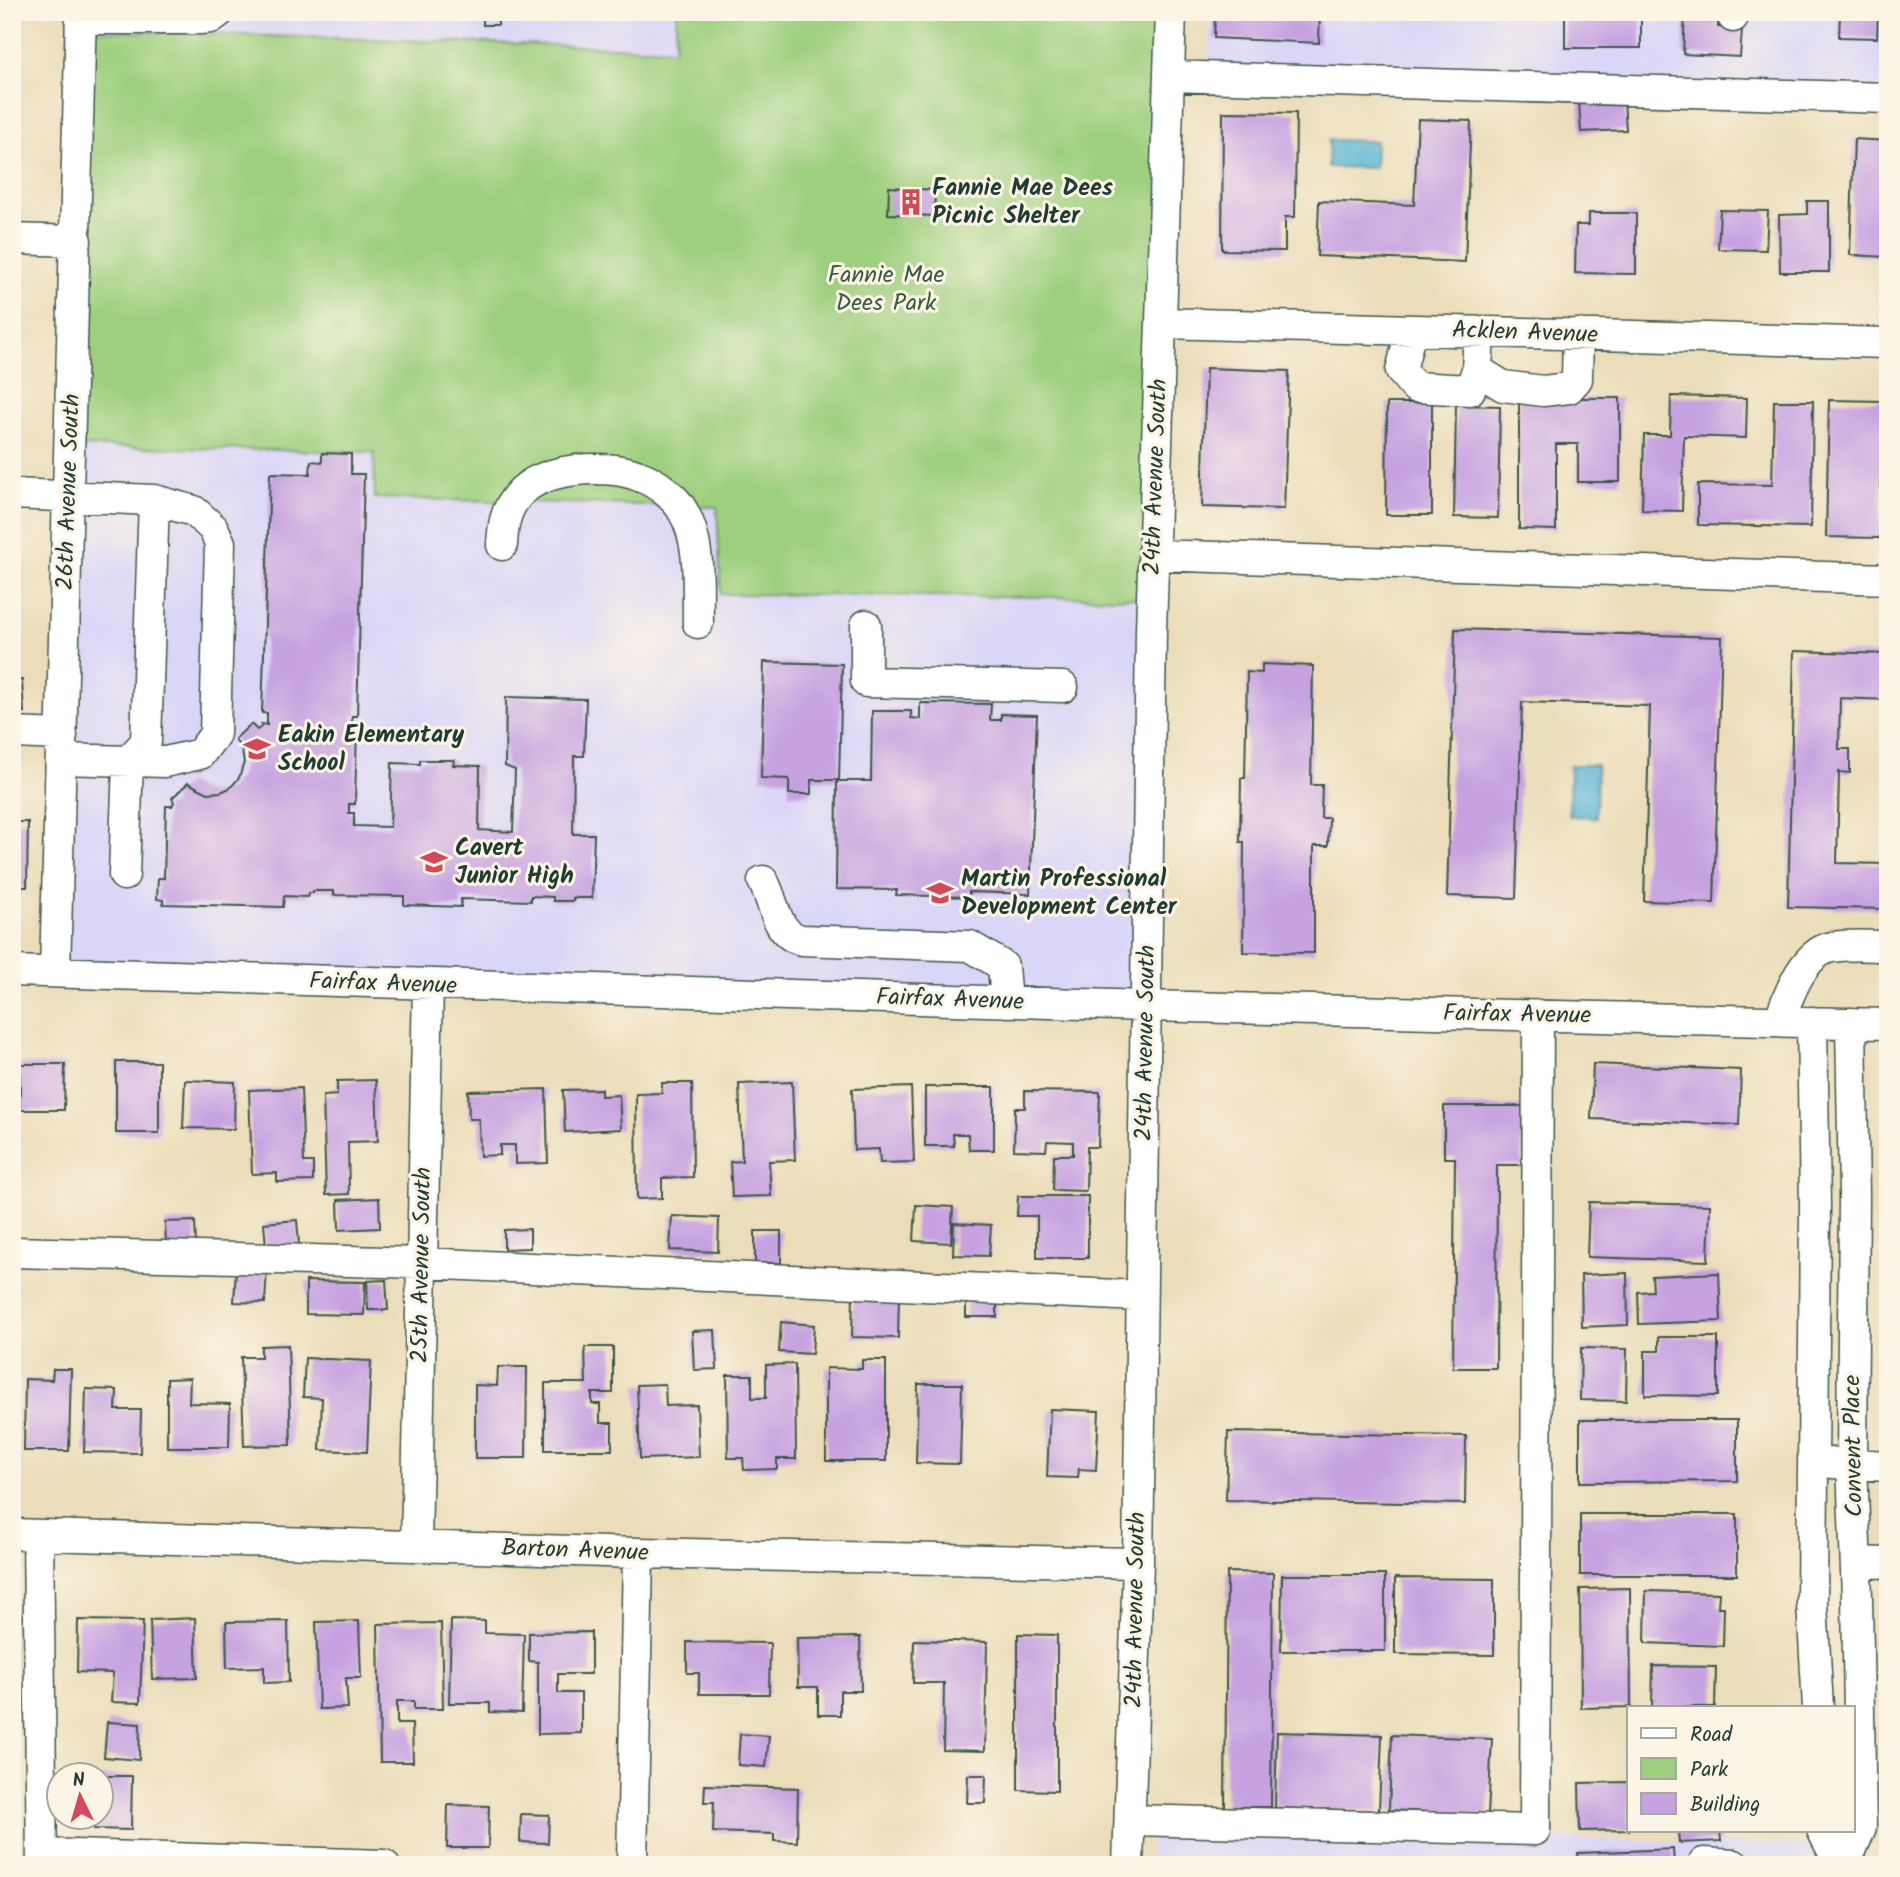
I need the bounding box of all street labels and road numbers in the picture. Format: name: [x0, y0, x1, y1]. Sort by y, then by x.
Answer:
street label: Acklen Avenue: [1451, 311, 1599, 355]
street label: 24th Avenue South: [1133, 378, 1179, 576]
street label: 26th Avenue South: [46, 393, 92, 591]
street label: 24th Avenue South: [1125, 944, 1167, 1142]
street label: Fairfax Avenue: [308, 962, 458, 1006]
street label: Fairfax Avenue: [875, 978, 1025, 1022]
street label: Fairfax Avenue: [1443, 994, 1592, 1036]
street label: 25th Avenue South: [401, 1167, 443, 1363]
street label: Convent Place: [1833, 1374, 1875, 1517]
street label: 24th Avenue South: [1115, 1511, 1157, 1709]
street label: Barton Avenue: [500, 1529, 650, 1573]

